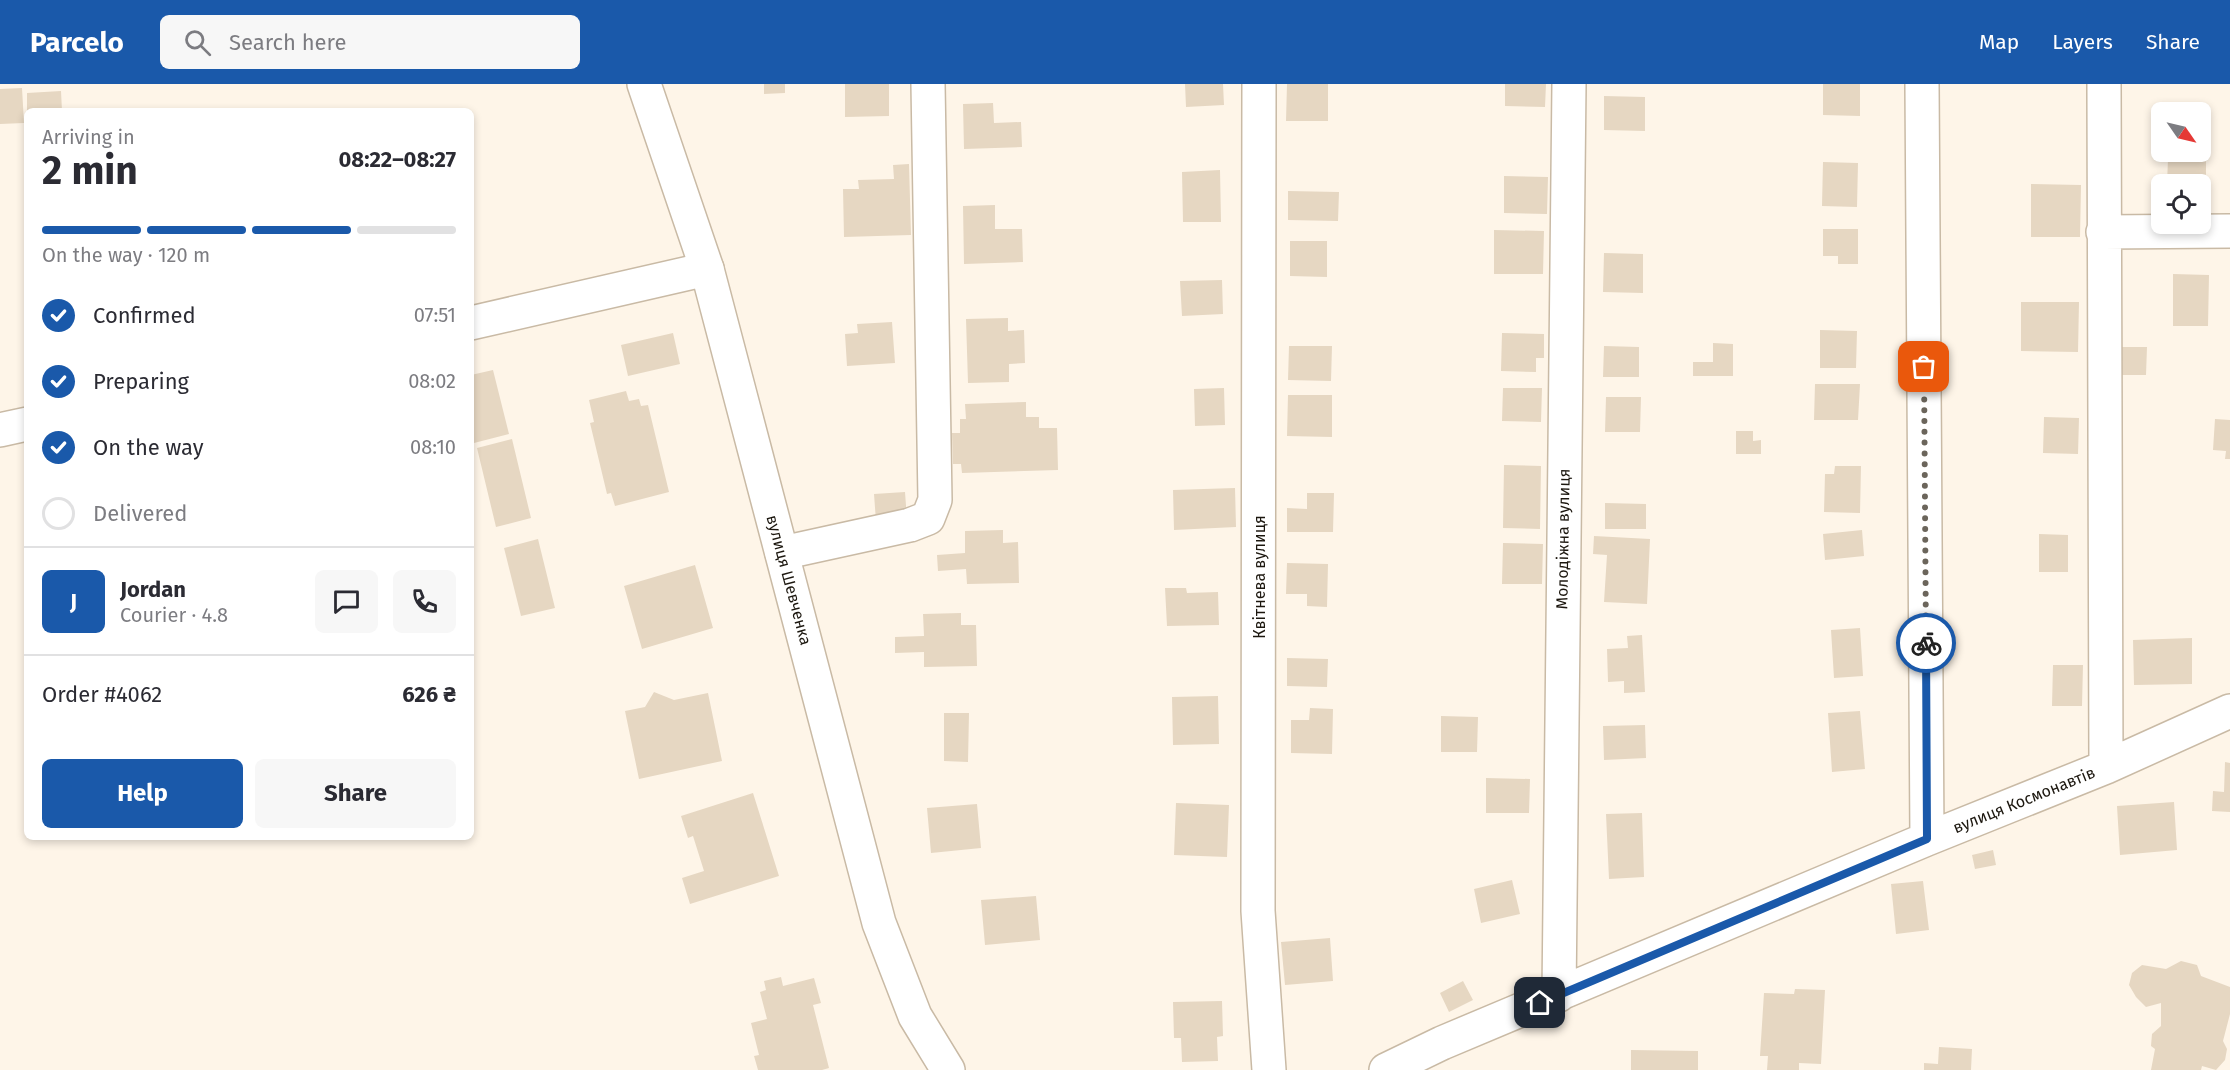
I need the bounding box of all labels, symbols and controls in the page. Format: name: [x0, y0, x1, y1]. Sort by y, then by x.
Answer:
search box: [160, 15, 580, 69]
text: Parcelo: [30, 26, 124, 59]
icon: search: [181, 26, 214, 59]
text: Search here: [229, 29, 346, 56]
text: Map: [1979, 29, 2019, 55]
text: Layers: [2052, 29, 2113, 55]
text: Share: [2146, 29, 2200, 55]
north arrow: [2151, 102, 2211, 162]
map controls: [2151, 102, 2211, 234]
text: Arriving in: [42, 125, 135, 149]
text: 08:22–08:27: [338, 146, 456, 173]
text: 2 min: [42, 148, 138, 194]
button: locate: [2151, 174, 2211, 234]
text: On the way · 120 m: [42, 243, 210, 267]
icon: check: [42, 299, 75, 332]
text: Confirmed: [93, 302, 196, 329]
text: 07:51: [414, 303, 456, 327]
pin: [1898, 341, 1949, 392]
icon: bag: [1907, 350, 1940, 383]
icon: check: [42, 365, 75, 398]
text: Preparing: [93, 368, 189, 395]
text: 08:02: [408, 369, 456, 393]
icon: check: [42, 431, 75, 464]
text: On the way: [93, 434, 204, 461]
text: 08:10: [410, 435, 456, 459]
street label: Молодіжна вулиця: [1552, 468, 1574, 610]
text: Delivered: [93, 500, 188, 527]
street label: вулиця Шевченка: [763, 513, 815, 647]
street label: Квітнева вулиця: [1250, 515, 1269, 639]
button: chat: [315, 570, 378, 633]
button: phone: [393, 570, 456, 633]
text: Jordan: [120, 576, 186, 603]
text: J: [70, 588, 77, 615]
text: Courier · 4.8: [120, 603, 228, 627]
courier: [1896, 613, 1956, 673]
icon: bike: [1910, 627, 1943, 660]
text: Order #4062: [42, 681, 162, 708]
text: 626 ₴: [402, 681, 456, 708]
button: Help: [42, 759, 243, 828]
button: Share: [255, 759, 456, 828]
street label: вулиця Космонавтів: [1950, 763, 2098, 837]
pin: [1514, 977, 1565, 1028]
icon: home: [1523, 986, 1556, 1019]

